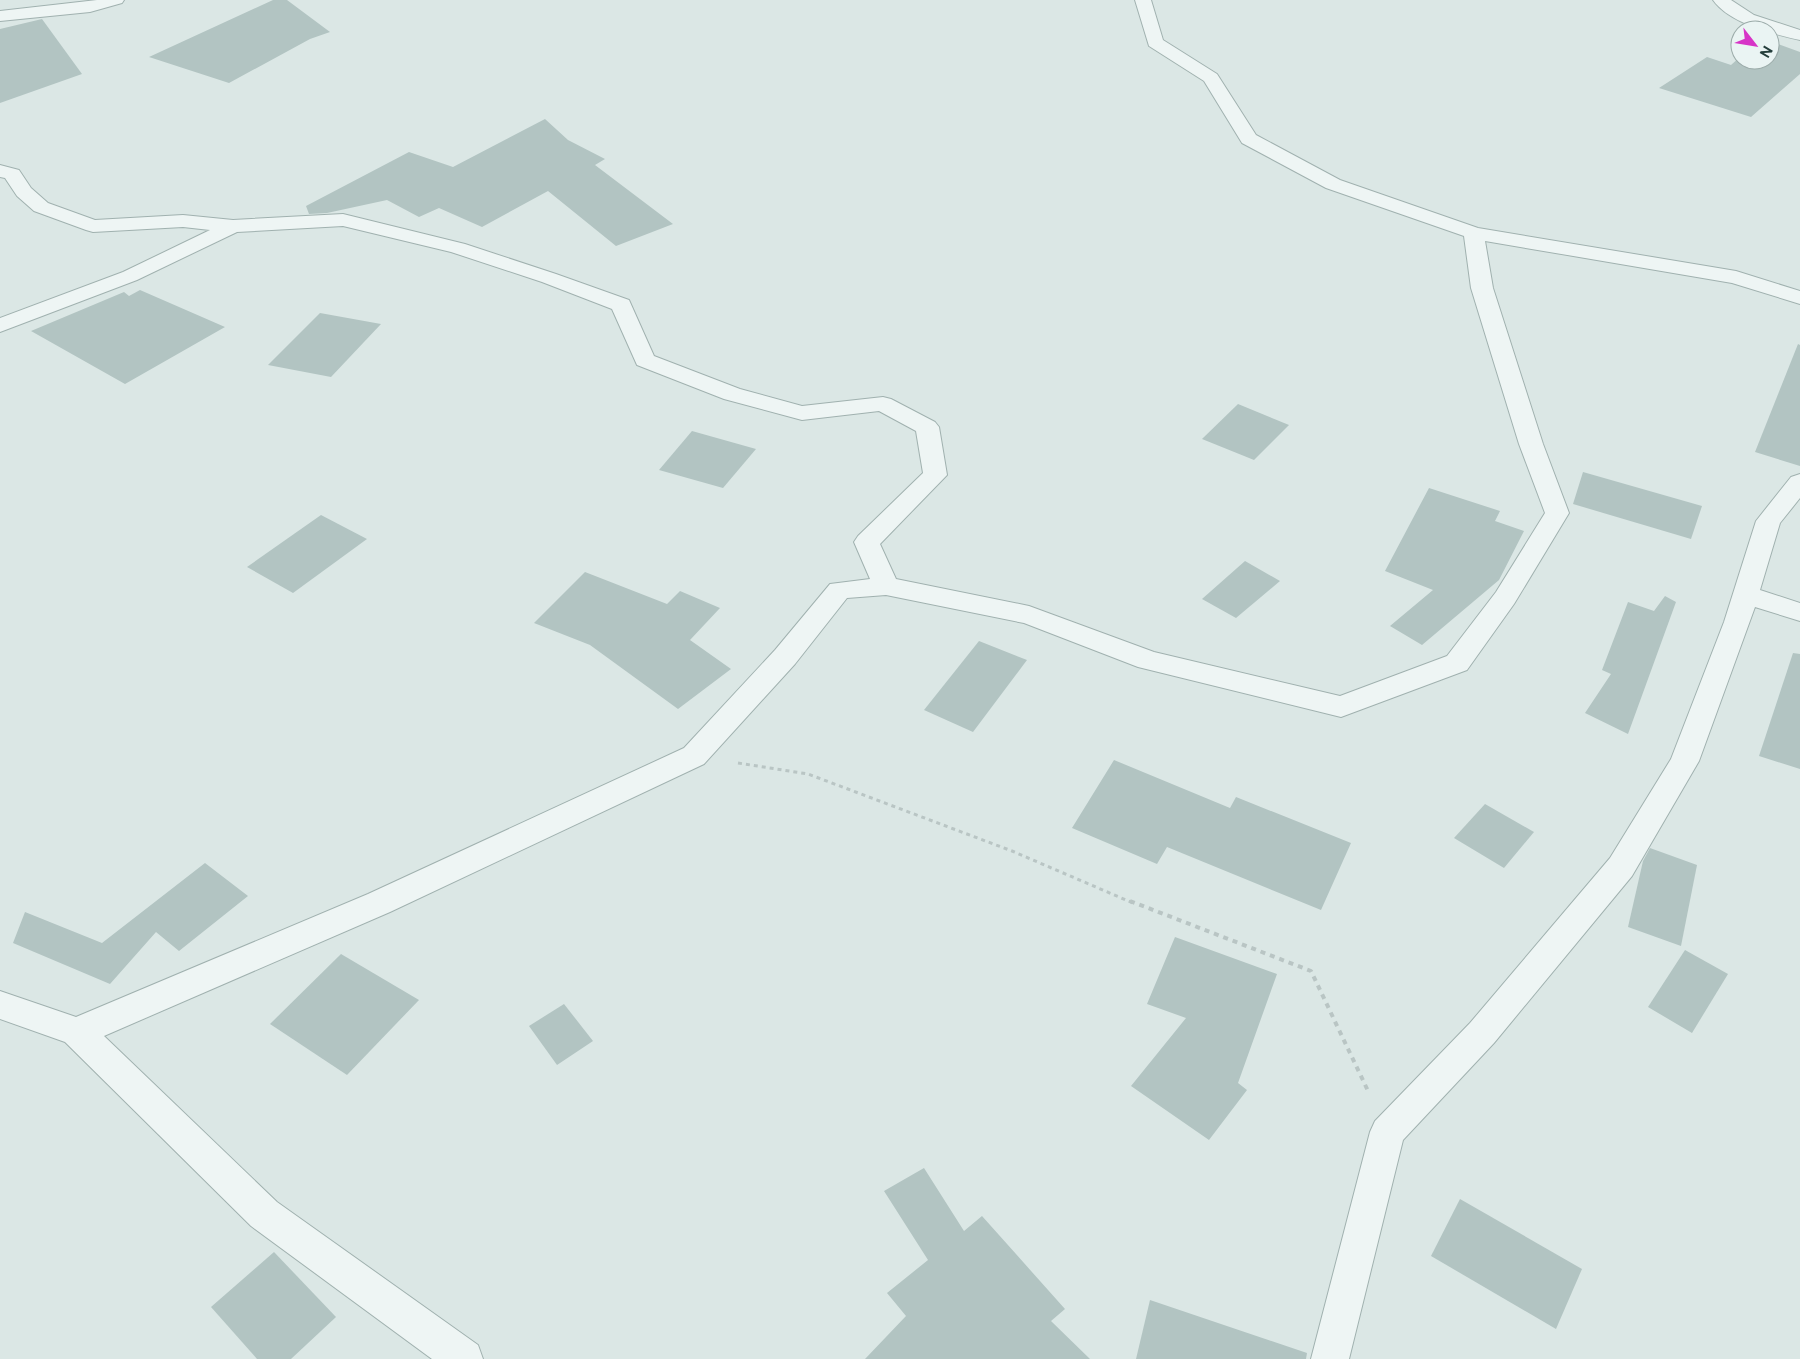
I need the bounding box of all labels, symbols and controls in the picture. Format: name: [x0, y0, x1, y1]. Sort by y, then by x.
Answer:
north arrow: [1730, 20, 1780, 70]
text: N: [1756, 43, 1776, 61]

